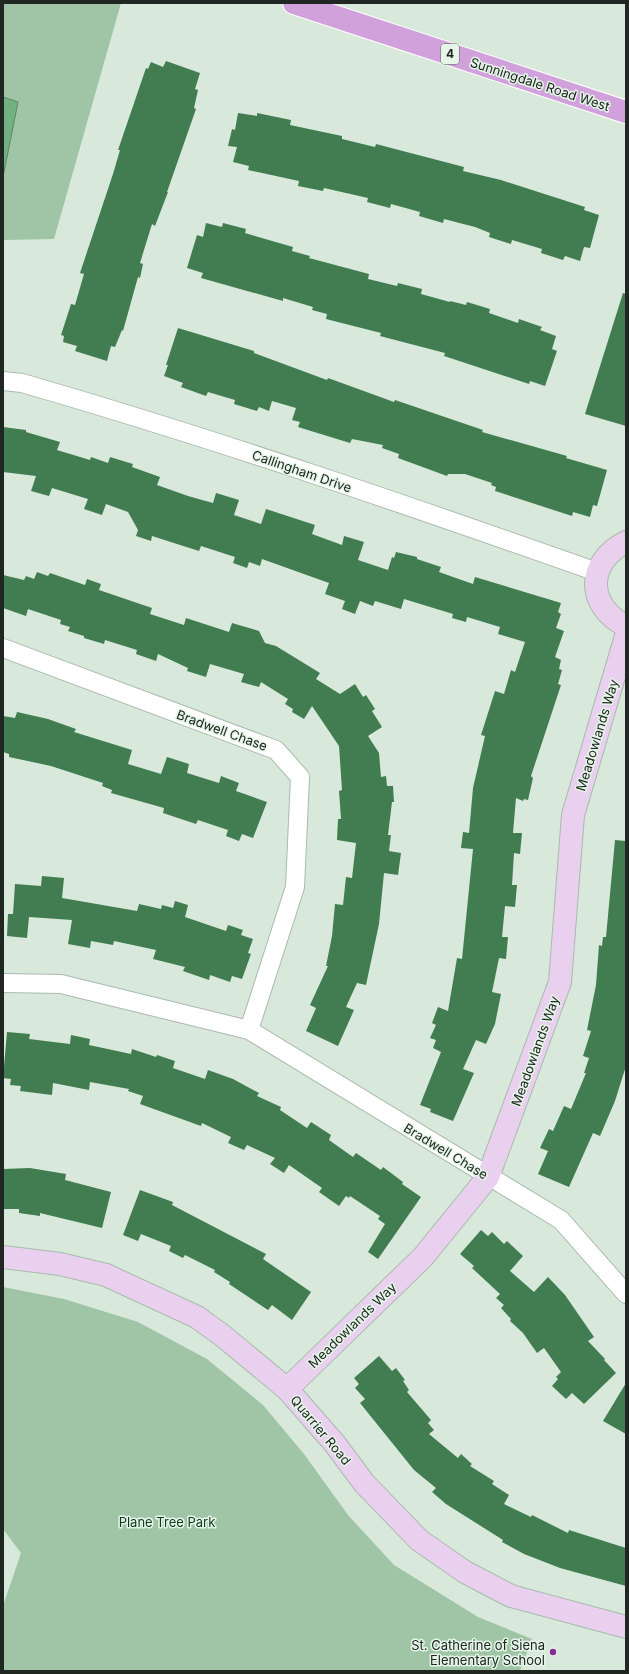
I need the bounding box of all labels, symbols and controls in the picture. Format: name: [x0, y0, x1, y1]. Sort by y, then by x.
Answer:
road number: 4: [441, 44, 459, 64]
street label: Sunningdale Road West: [468, 54, 612, 114]
street label: Callingham Drive: [250, 446, 354, 496]
street label: Meadowlands Way: [572, 677, 622, 793]
street label: Bradwell Chase: [174, 706, 270, 754]
street label: Meadowlands Way: [508, 994, 562, 1108]
street label: Bradwell Chase: [401, 1120, 491, 1182]
street label: Meadowlands Way: [305, 1279, 399, 1371]
street label: Quarrier Road: [287, 1392, 355, 1468]
park label: Plane Tree Park: [119, 1514, 215, 1530]
place label: St. Catherine of Siena Elementary School: [411, 1637, 545, 1668]
marker: St. Catherine of Siena Elementary School: [548, 1647, 558, 1657]

